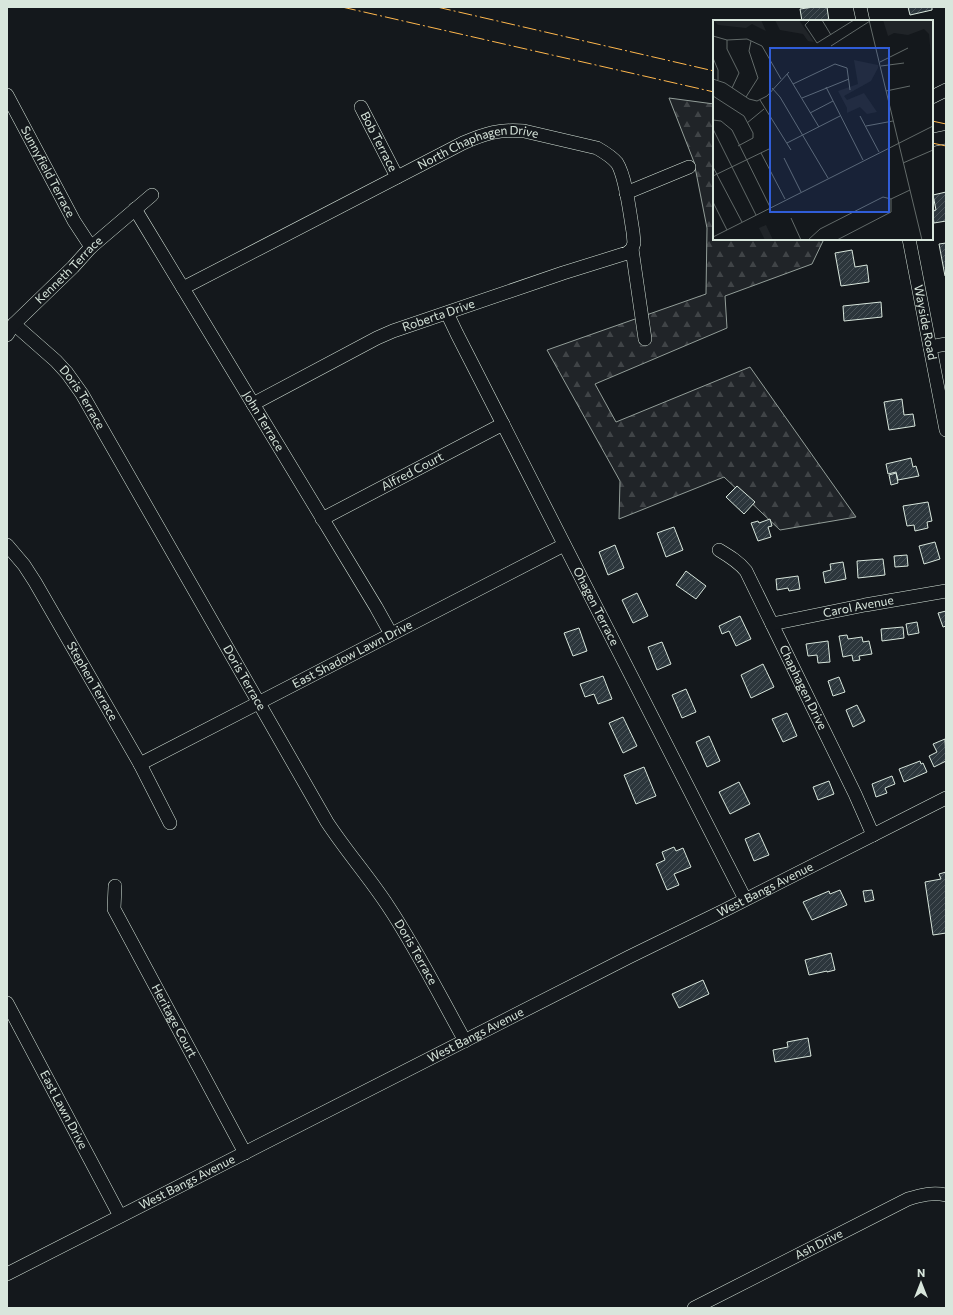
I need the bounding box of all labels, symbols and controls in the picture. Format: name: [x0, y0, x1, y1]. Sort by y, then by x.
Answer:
inset map: [713, 20, 933, 240]
street label: Bob Terrace: [359, 109, 401, 174]
street label: North Chaphagen Drive: [415, 122, 540, 171]
street label: Sunnyfield Terrace: [19, 123, 79, 219]
street label: Kenneth Terrace: [32, 233, 105, 306]
street label: Wayside Road: [912, 284, 940, 361]
street label: Roberta Drive: [400, 296, 476, 333]
street label: Doris Terrace: [57, 362, 108, 431]
street label: John Terrace: [240, 388, 288, 453]
street label: Alfred Court: [378, 449, 445, 493]
street label: Ohagen Terrace: [571, 564, 623, 647]
street label: Carol Avenue: [821, 592, 895, 619]
street label: East Shadow Lawn Drive: [290, 617, 414, 690]
street label: Stephen Terrace: [65, 639, 121, 723]
street label: Doris Terrace: [221, 642, 269, 712]
street label: Chaphagen Drive: [777, 642, 830, 732]
street label: West Bangs Avenue: [714, 859, 815, 919]
street label: Doris Terrace: [392, 916, 441, 987]
street label: Heritage Court: [150, 981, 200, 1060]
street label: West Bangs Avenue: [425, 1004, 525, 1065]
street label: East Lawn Drive: [38, 1068, 91, 1151]
street label: West Bangs Avenue: [136, 1151, 237, 1212]
street label: Ash Drive: [792, 1226, 845, 1262]
north arrow: [901, 1263, 941, 1303]
text: N: [917, 1266, 925, 1279]

